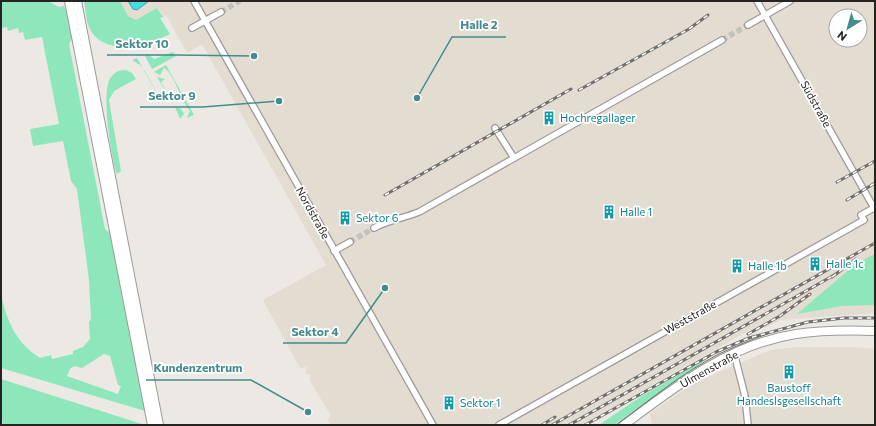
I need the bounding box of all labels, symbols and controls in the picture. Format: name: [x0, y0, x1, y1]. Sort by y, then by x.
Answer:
north arrow: [828, 8, 868, 48]
callout: Halle 2: [452, 13, 506, 37]
text: Halle 2: [460, 17, 498, 31]
text: N: [834, 29, 849, 44]
callout: Sektor 10: [107, 31, 176, 55]
text: Sektor 10: [115, 36, 169, 50]
street label: Südstraße: [798, 78, 835, 129]
callout: Sektor 9: [140, 83, 203, 107]
text: Sektor 9: [148, 88, 196, 102]
building icon: Hochregallager: [541, 110, 557, 126]
place label: Hochregallager: [560, 111, 636, 124]
street label: Nordstraße: [294, 184, 333, 241]
building icon: Halle 1: [601, 204, 617, 220]
place label: Halle 1: [620, 205, 652, 218]
building icon: Sektor 6: [337, 210, 353, 226]
place label: Sektor 6: [356, 211, 399, 224]
building icon: Halle 1c: [807, 256, 823, 272]
place label: Halle 1c: [826, 257, 864, 270]
building icon: Halle 1b: [729, 258, 745, 274]
place label: Halle 1b: [748, 259, 787, 272]
street label: Weststraße: [661, 297, 718, 336]
callout: Sektor 4: [283, 319, 346, 343]
text: Sektor 4: [291, 324, 339, 338]
street label: Ulmenstraße: [677, 347, 740, 390]
callout: Kundenzentrum: [146, 356, 251, 380]
text: Kundenzentrum: [153, 360, 243, 374]
building icon: Baustoff Handeslsgesellschaft: [781, 364, 797, 380]
place label: Baustoff Handeslsgesellschaft: [737, 381, 842, 407]
building icon: Sektor 1: [441, 395, 457, 411]
place label: Sektor 1: [460, 396, 500, 409]

